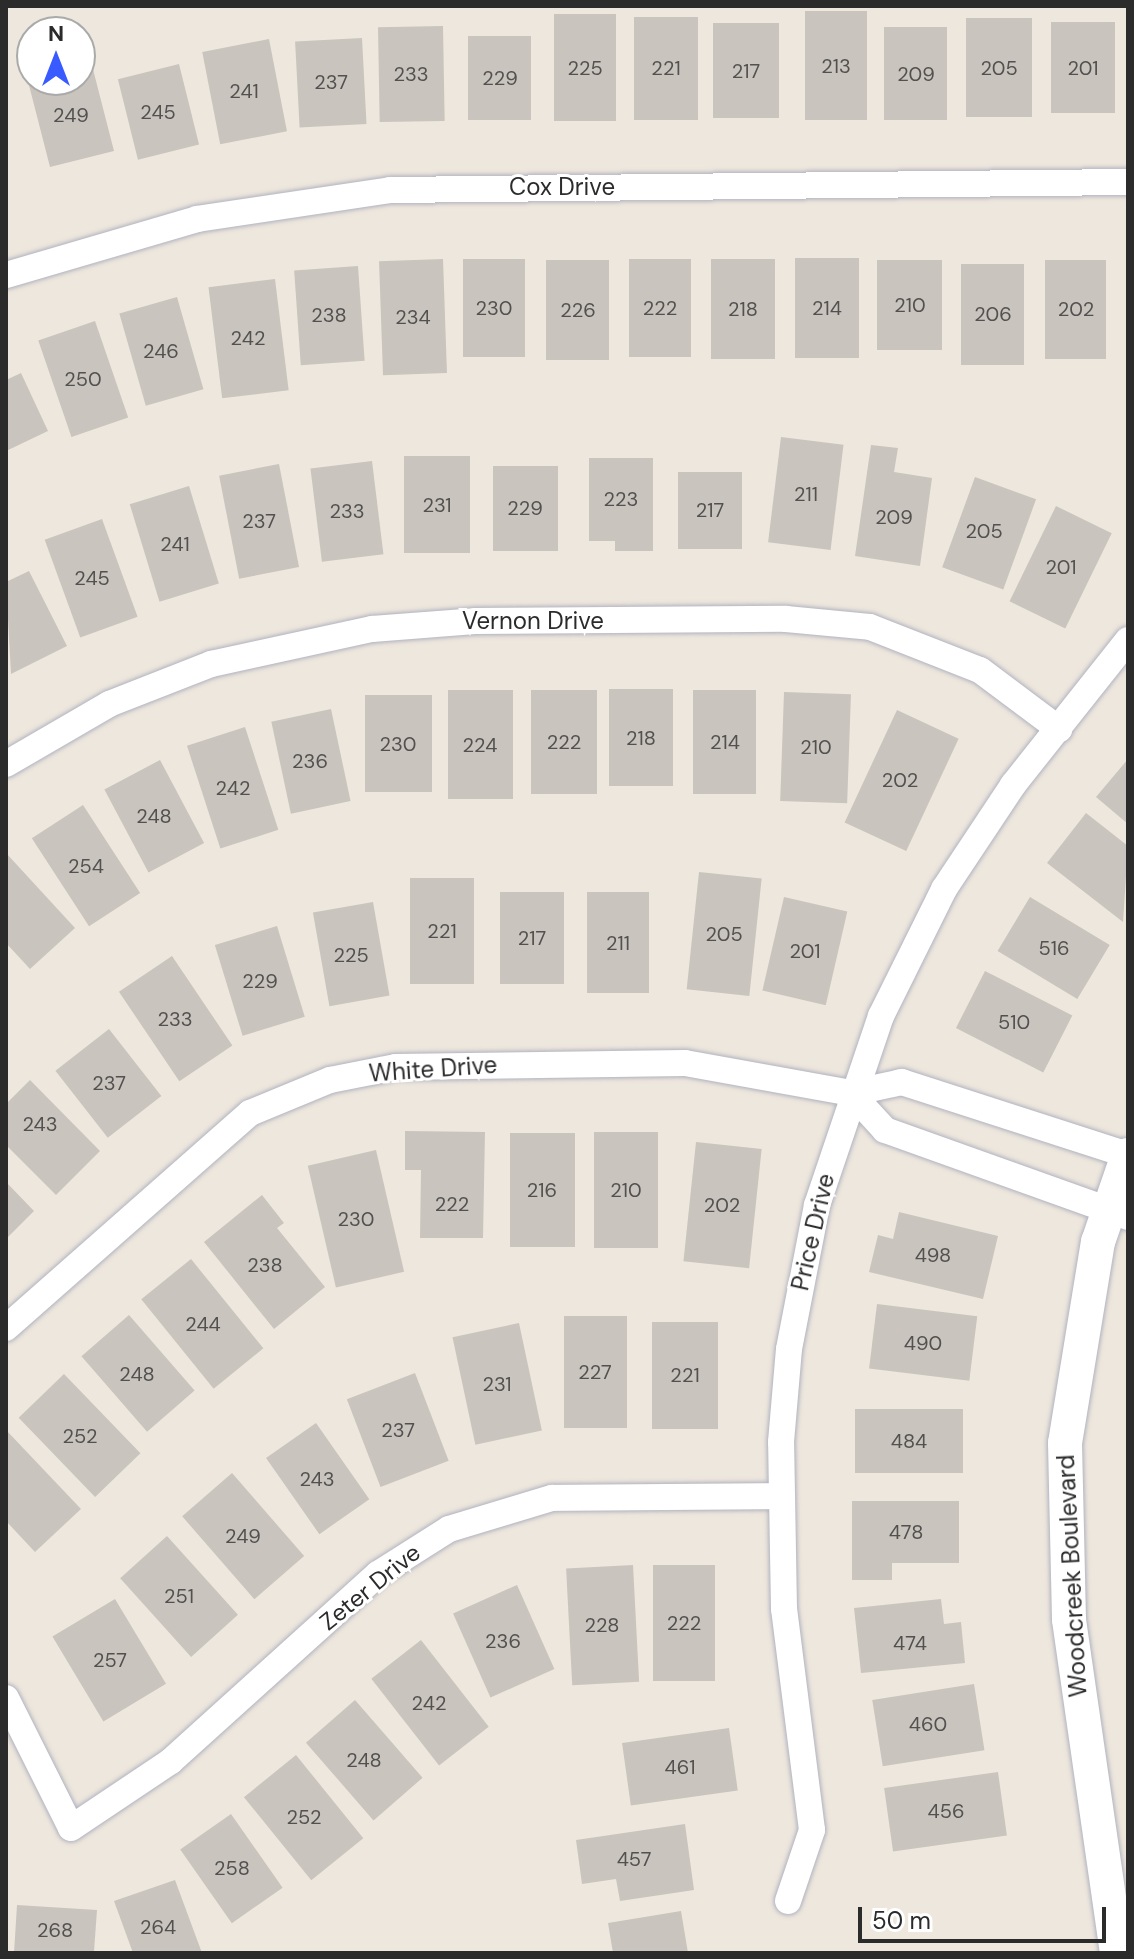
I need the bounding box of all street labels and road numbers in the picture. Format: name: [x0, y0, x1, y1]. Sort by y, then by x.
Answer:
street label: Cox Drive: [509, 173, 615, 201]
street label: Vernon Drive: [462, 607, 604, 635]
street label: White Drive: [368, 1050, 498, 1088]
street label: Price Drive: [786, 1171, 840, 1293]
street label: Woodcreek Boulevard: [1051, 1454, 1093, 1698]
street label: Zeter Drive: [314, 1538, 426, 1636]

